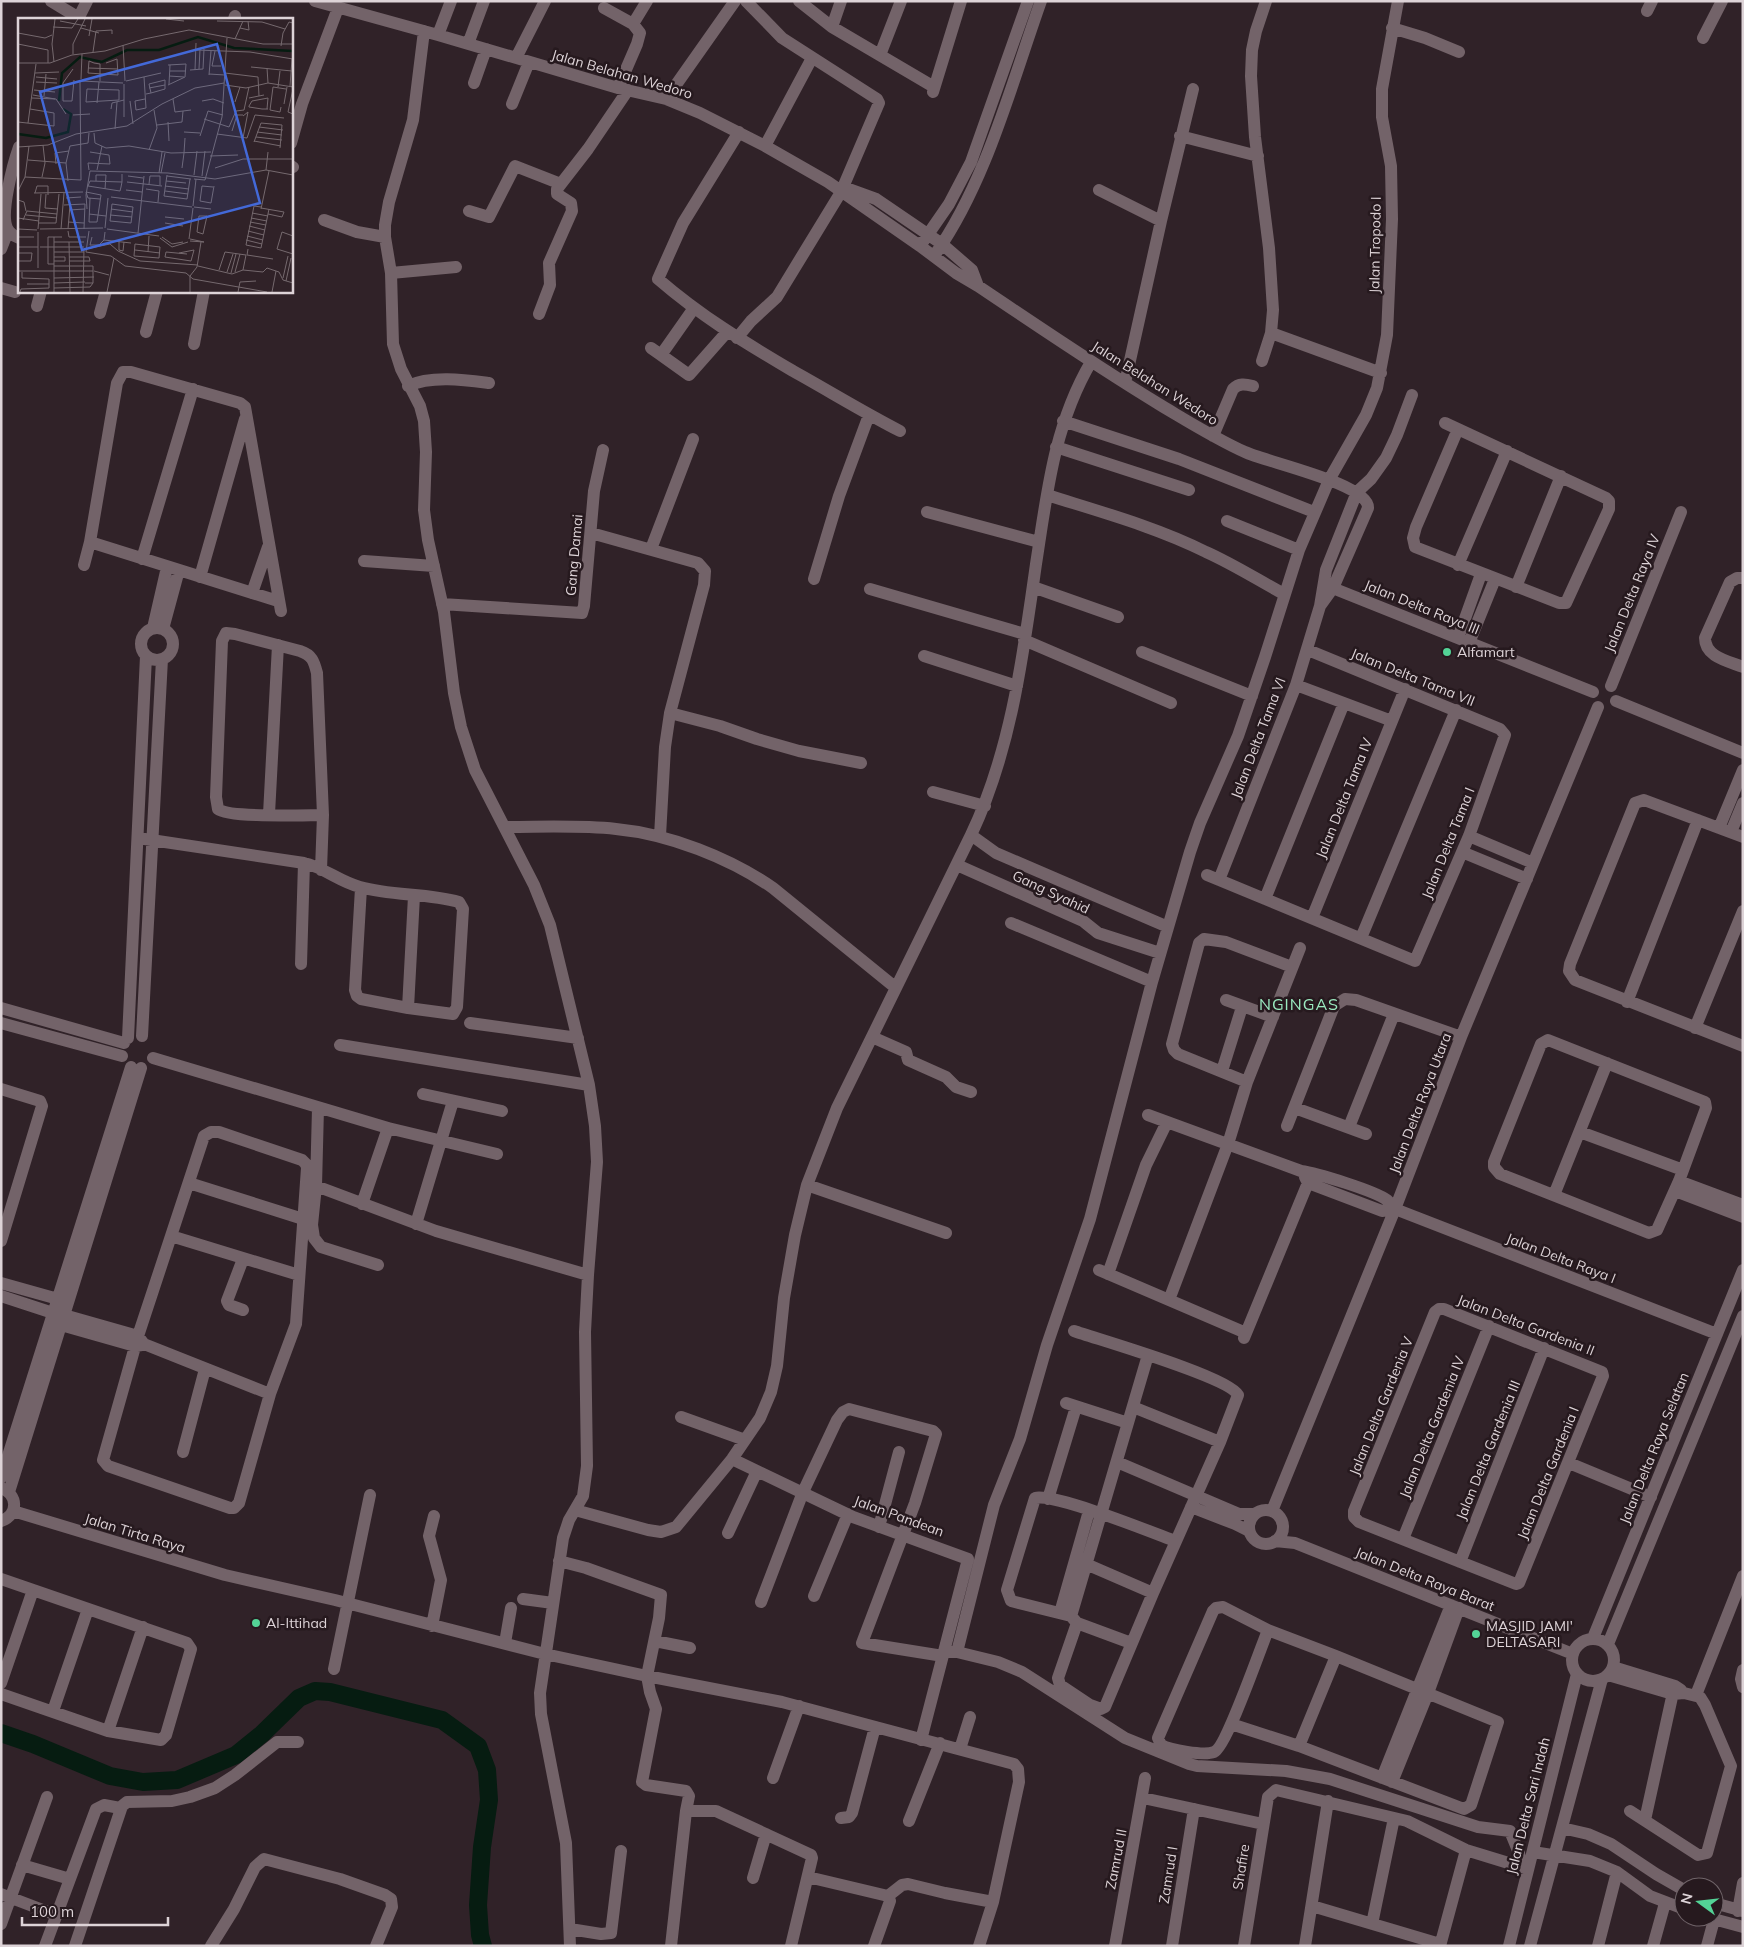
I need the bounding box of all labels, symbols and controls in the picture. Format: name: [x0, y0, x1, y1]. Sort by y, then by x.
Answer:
inset map: [18, 18, 292, 292]
street label: Jalan Belahan Wedoro: [550, 45, 694, 103]
street label: Jalan Tropodo I: [1365, 196, 1385, 294]
street label: Jalan Belahan Wedoro: [1088, 337, 1222, 429]
street label: Gang Damai: [561, 513, 587, 597]
street label: Jalan Delta Raya IV: [1600, 531, 1664, 655]
street label: Jalan Delta Raya III: [1362, 576, 1482, 638]
place label: Alfamart: [1457, 643, 1515, 661]
street label: Jalan Delta Tama VII: [1348, 644, 1478, 710]
marker: Alfamart: [1441, 646, 1453, 658]
street label: Jalan Delta Tama VI: [1227, 675, 1289, 801]
street label: Jalan Delta Tama IV: [1312, 735, 1376, 861]
street label: Jalan Delta Tama I: [1417, 785, 1479, 901]
street label: Gang Syahid: [1009, 866, 1093, 918]
district label: NGINGAS: [1259, 994, 1339, 1014]
street label: Jalan Delta Raya Utara: [1385, 1030, 1455, 1176]
street label: Jalan Delta Raya I: [1504, 1229, 1618, 1287]
street label: Jalan Delta Gardenia II: [1455, 1291, 1597, 1359]
street label: Jalan Delta Gardenia V: [1345, 1334, 1417, 1478]
street label: Jalan Delta Gardenia IV: [1395, 1353, 1469, 1501]
street label: Jalan Delta Raya Selatan: [1615, 1370, 1693, 1526]
street label: Jalan Delta Gardenia III: [1452, 1378, 1524, 1522]
street label: Jalan Delta Gardenia I: [1513, 1404, 1583, 1542]
street label: Jalan Pandean: [851, 1491, 947, 1541]
street label: Jalan Tirta Raya: [82, 1509, 188, 1557]
street label: Jalan Delta Raya Barat: [1353, 1543, 1497, 1615]
place label: Al-Ittihad: [266, 1614, 327, 1632]
marker: Al-Ittihad: [250, 1617, 262, 1629]
place label: MASJID JAMI' DELTASARI: [1486, 1617, 1573, 1651]
marker: MASJID JAMI' DELTASARI: [1470, 1628, 1482, 1640]
street label: Jalan Delta Sari Indah: [1502, 1735, 1554, 1877]
street label: Zamrud II: [1101, 1827, 1131, 1891]
street label: Shafire: [1229, 1843, 1253, 1891]
street label: Zamrud I: [1155, 1845, 1181, 1905]
north arrow: [1674, 1877, 1724, 1927]
text: N: [1676, 1891, 1697, 1906]
scale bar: [22, 1894, 169, 1926]
text: 100 m: [30, 1902, 74, 1921]

